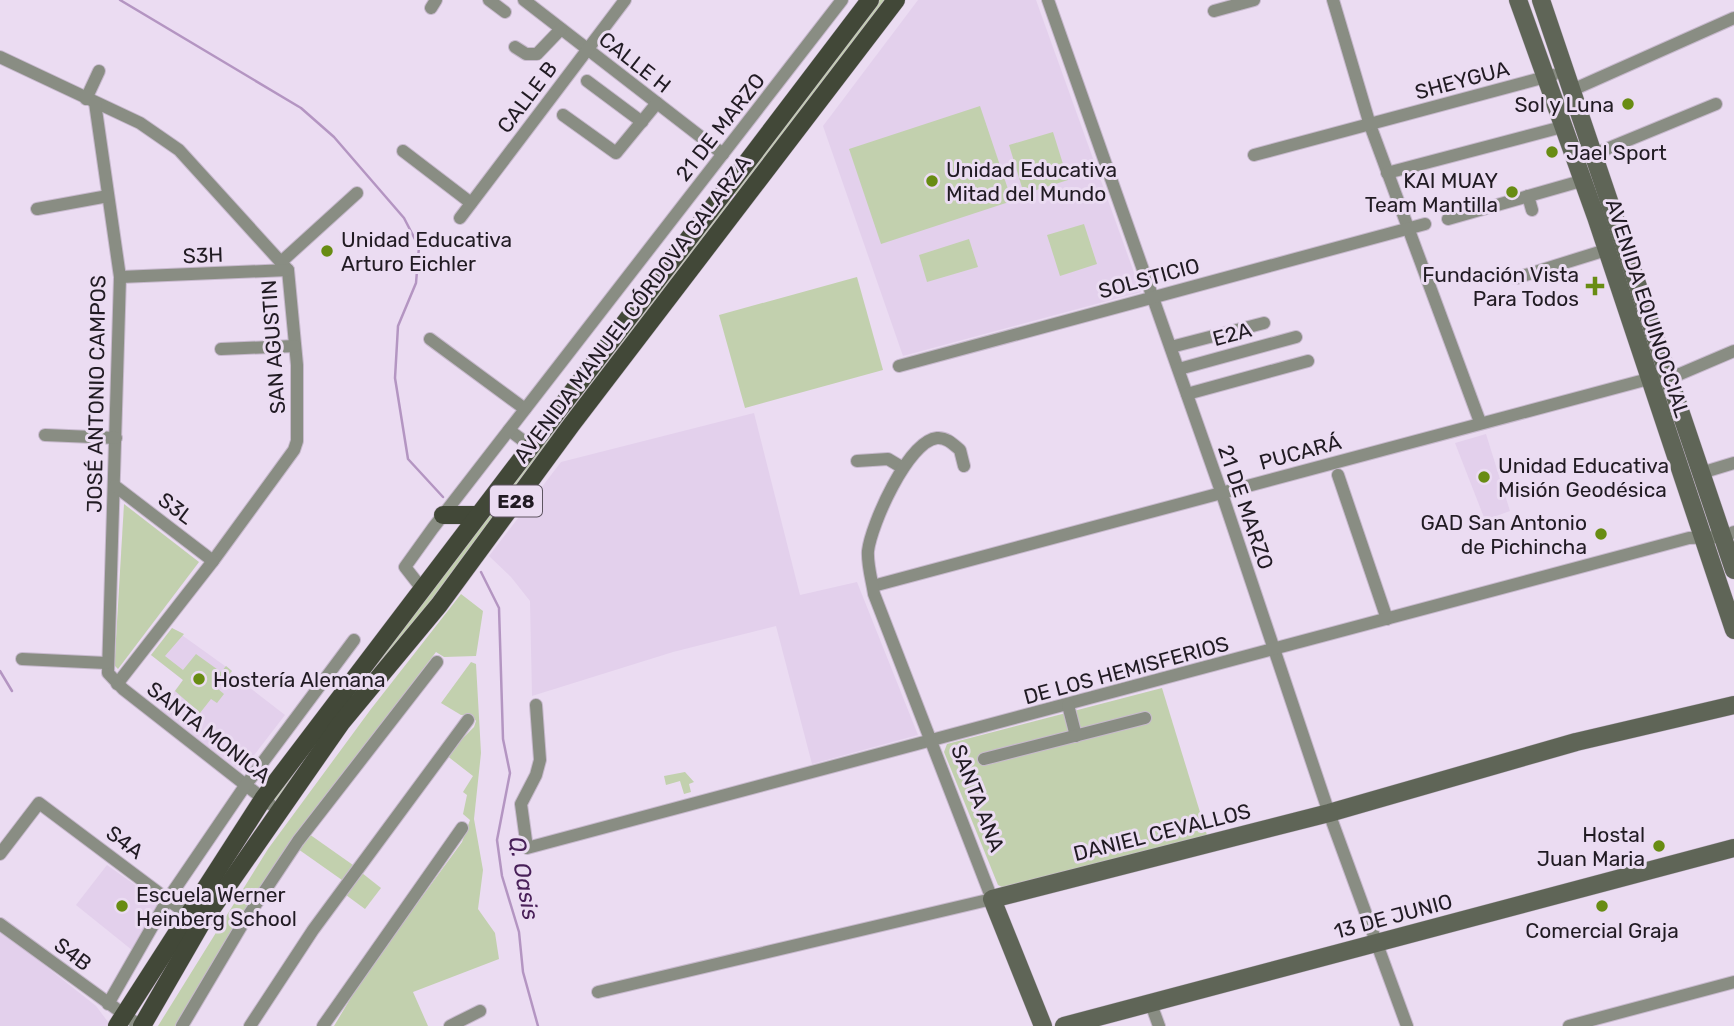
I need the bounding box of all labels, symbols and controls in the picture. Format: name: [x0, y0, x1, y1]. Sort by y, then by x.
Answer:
street label: CALLE H: [594, 26, 676, 98]
street label: SHEYGUA: [1412, 55, 1512, 105]
street label: CALLE B: [492, 56, 562, 138]
street label: 21 DE MARZO: [670, 68, 770, 186]
place label: Sol y Luna: [1515, 92, 1614, 117]
marker: Sol y Luna: [1620, 96, 1636, 112]
place label: Jael Sport: [1566, 140, 1667, 165]
marker: Jael Sport: [1544, 144, 1560, 160]
street label: AVENIDA MANUEL CÓRDOVA GALARZA: [508, 151, 756, 467]
place label: Unidad Educativa Mitad del Mundo: [946, 157, 1117, 206]
place label: KAI MUAY Team Mantilla: [1365, 168, 1498, 217]
marker: Unidad Educativa Mitad del Mundo: [924, 173, 940, 189]
marker: KAI MUAY Team Mantilla: [1504, 184, 1520, 200]
street label: AVENIDA EQUINOCCIAL: [1601, 196, 1695, 421]
place label: Unidad Educativa Arturo Eichler: [341, 227, 512, 276]
street label: S3H: [182, 242, 224, 268]
marker: Unidad Educativa Arturo Eichler: [319, 243, 335, 259]
street label: SOLSTICIO: [1096, 252, 1202, 304]
place label: Fundación Vista Para Todos: [1422, 262, 1579, 311]
street label: JOSÉ ANTONIO CAMPOS: [81, 275, 111, 513]
marker: Fundación Vista Para Todos: [1585, 276, 1605, 296]
street label: SAN AGUSTIN: [256, 279, 290, 415]
street label: E2A: [1210, 317, 1254, 351]
street label: PUCARÁ: [1256, 429, 1344, 475]
street label: 21 DE MARZO: [1213, 441, 1279, 573]
place label: Unidad Educativa Misión Geodésica: [1498, 453, 1669, 502]
marker: Unidad Educativa Misión Geodésica: [1476, 469, 1492, 485]
road number: E28: [490, 486, 542, 516]
street label: S3L: [153, 487, 199, 529]
place label: GAD San Antonio de Pichincha: [1421, 510, 1587, 559]
marker: GAD San Antonio de Pichincha: [1593, 526, 1609, 542]
street label: DE LOS HEMISFERIOS: [1021, 631, 1231, 709]
place label: Hostería Alemana: [213, 667, 385, 692]
marker: Hostería Alemana: [191, 671, 207, 687]
street label: SANTA MONICA: [142, 676, 276, 788]
street label: SANTA ANA: [946, 741, 1010, 855]
street label: DANIEL CEVALLOS: [1071, 798, 1253, 866]
street label: S4A: [101, 820, 149, 864]
place label: Hostal Juan Maria: [1537, 822, 1645, 871]
water label: Q. Oasis: [503, 834, 545, 922]
marker: Hostal Juan Maria: [1651, 838, 1667, 854]
place label: Escuela Werner Heinberg School: [136, 882, 297, 931]
street label: 13 DE JUNIO: [1331, 888, 1455, 944]
marker: Escuela Werner Heinberg School: [114, 898, 130, 914]
marker: Comercial Graja: [1594, 898, 1610, 914]
place label: Comercial Graja: [1525, 918, 1679, 943]
street label: S4B: [49, 932, 97, 976]

